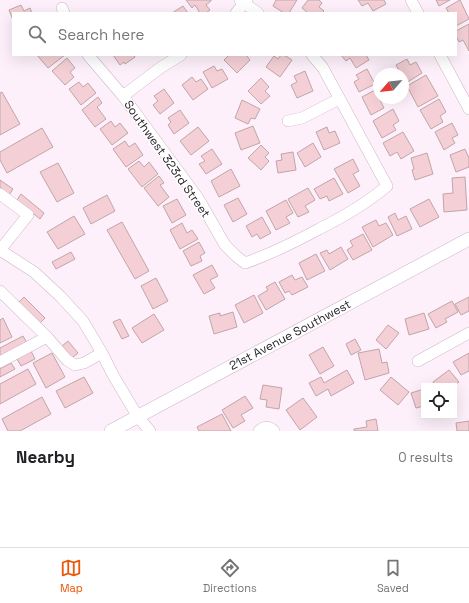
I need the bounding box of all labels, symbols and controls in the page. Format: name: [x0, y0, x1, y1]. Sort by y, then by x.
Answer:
search box: [12, 12, 457, 56]
icon: search: [26, 23, 48, 45]
text: Search here: [58, 25, 144, 44]
north arrow: [373, 68, 409, 104]
street label: Southwest 323rd Street: [120, 97, 214, 221]
street label: 21st Avenue Southwest: [226, 296, 354, 374]
map controls: [421, 383, 457, 419]
button: locate: [421, 383, 457, 419]
text: Nearby: [16, 446, 75, 468]
text: 0 results: [398, 449, 453, 466]
tab: Map: [60, 557, 83, 595]
tab: Directions: [203, 557, 257, 595]
tab: Saved: [377, 557, 409, 595]

